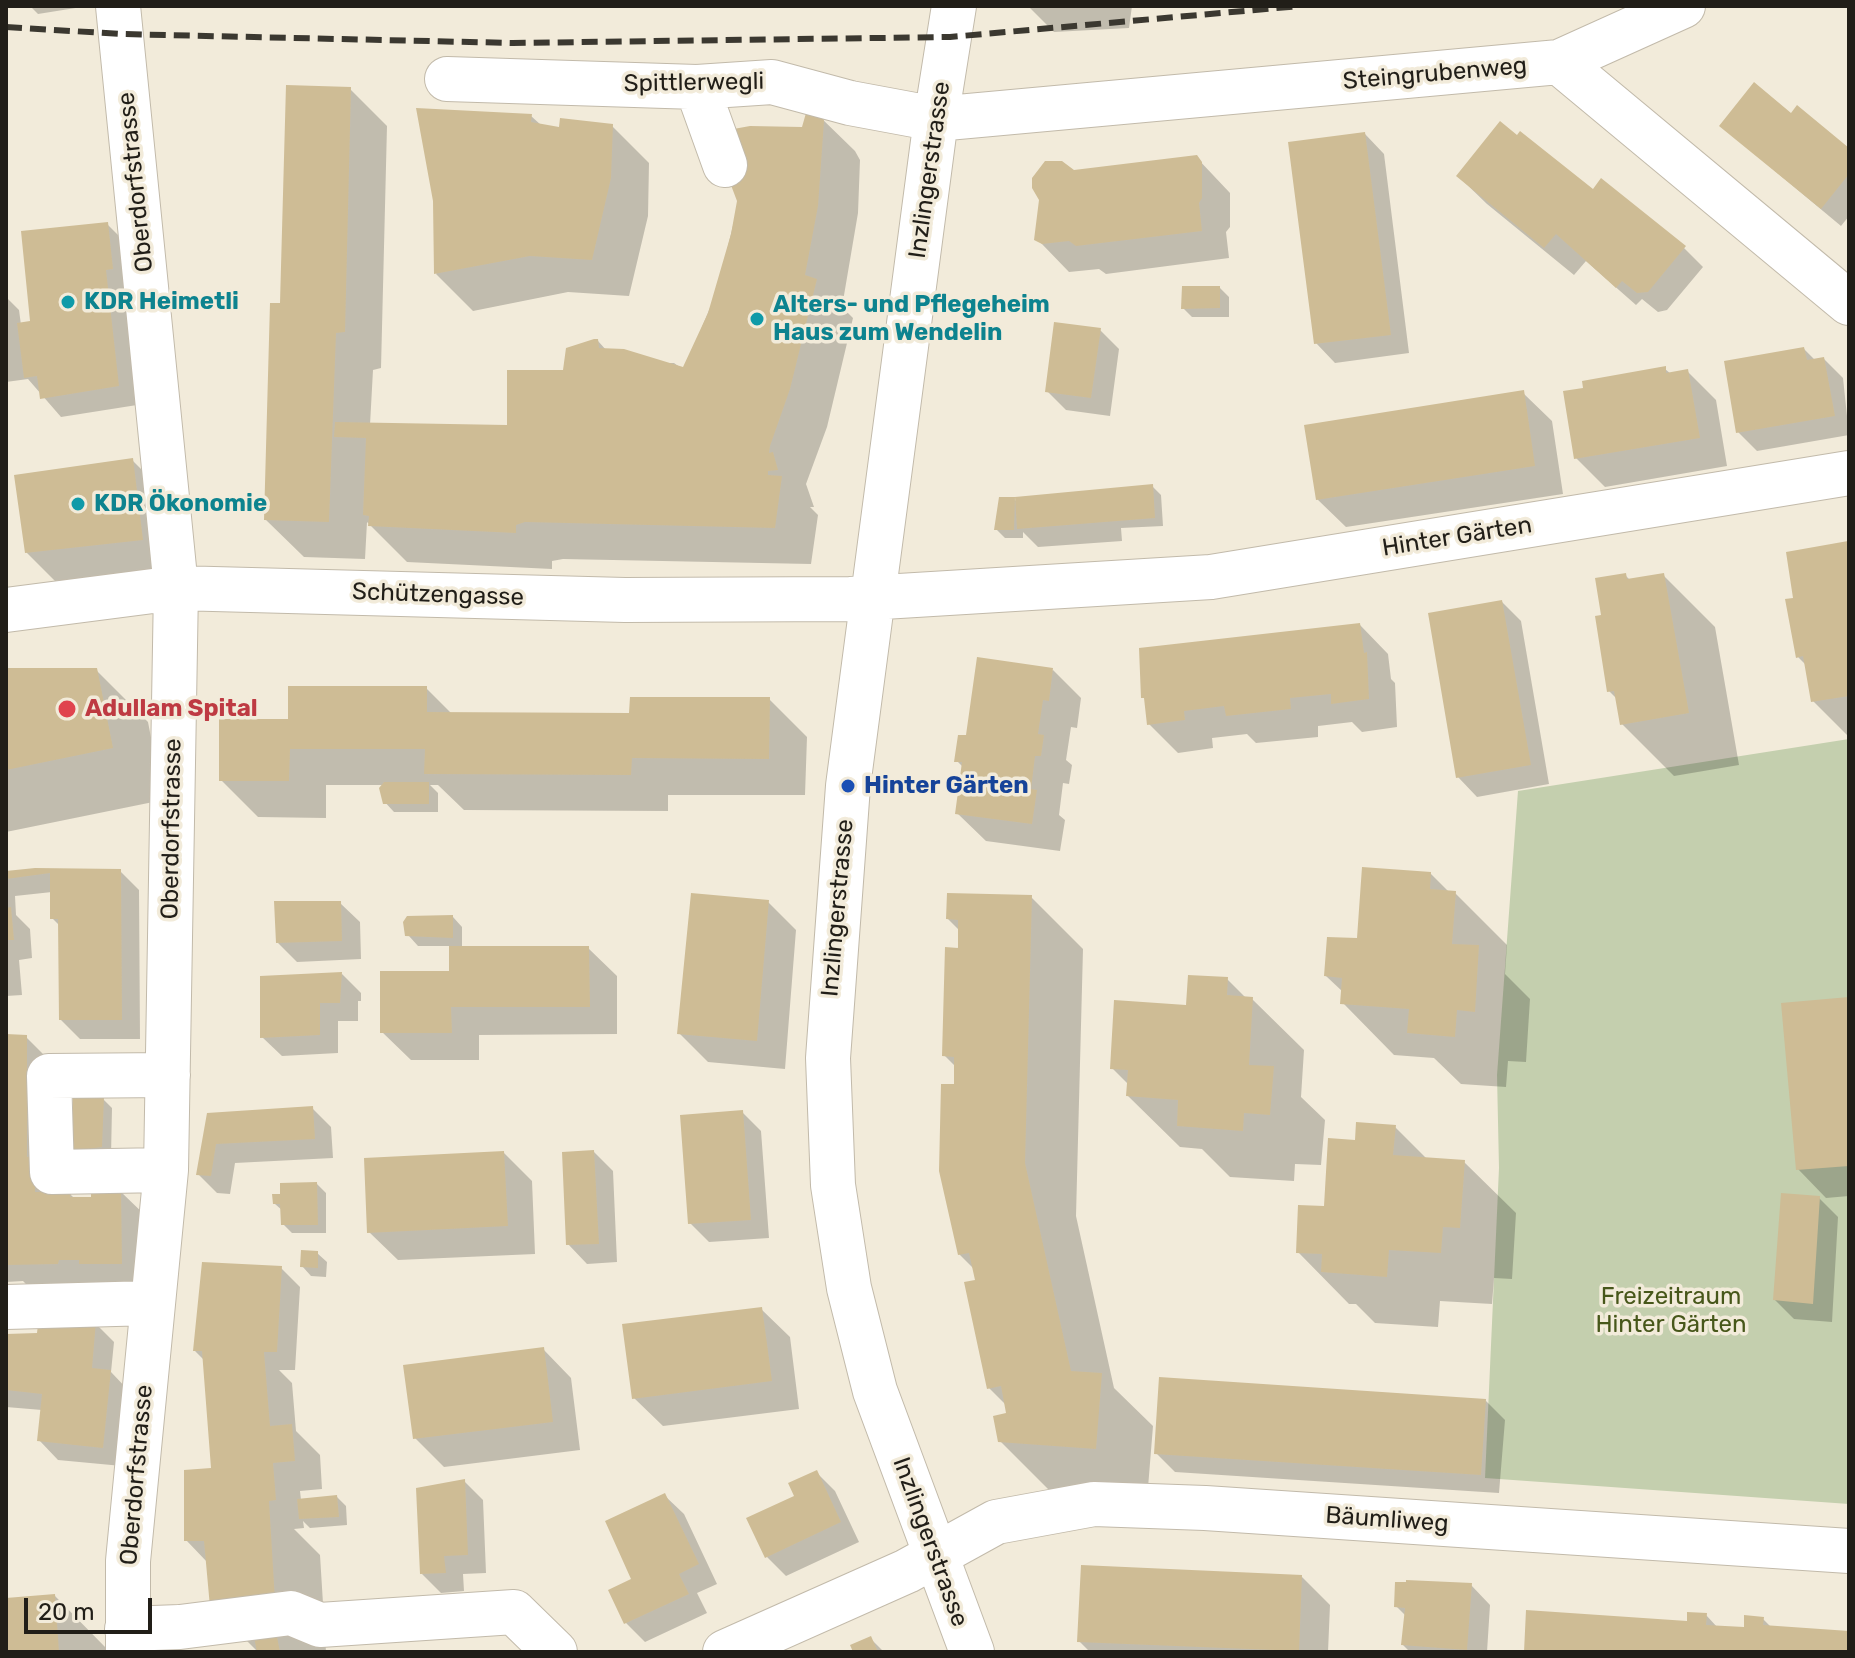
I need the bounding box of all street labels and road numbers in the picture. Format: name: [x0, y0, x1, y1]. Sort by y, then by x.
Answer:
street label: Steingrubenweg: [1342, 52, 1528, 96]
street label: Spittlerwegli: [623, 67, 765, 99]
street label: Inzlingerstrasse: [903, 80, 957, 260]
street label: Oberdorfstrasse: [112, 91, 160, 273]
street label: Hinter Gärten: [1380, 511, 1534, 563]
street label: Schützengasse: [351, 578, 525, 612]
street label: Oberdorfstrasse: [156, 738, 188, 920]
street label: Inzlingerstrasse: [816, 818, 860, 998]
street label: Oberdorfstrasse: [115, 1384, 159, 1566]
street label: Inzlingerstrasse: [886, 1453, 974, 1631]
street label: Bäumliweg: [1324, 1501, 1450, 1539]

